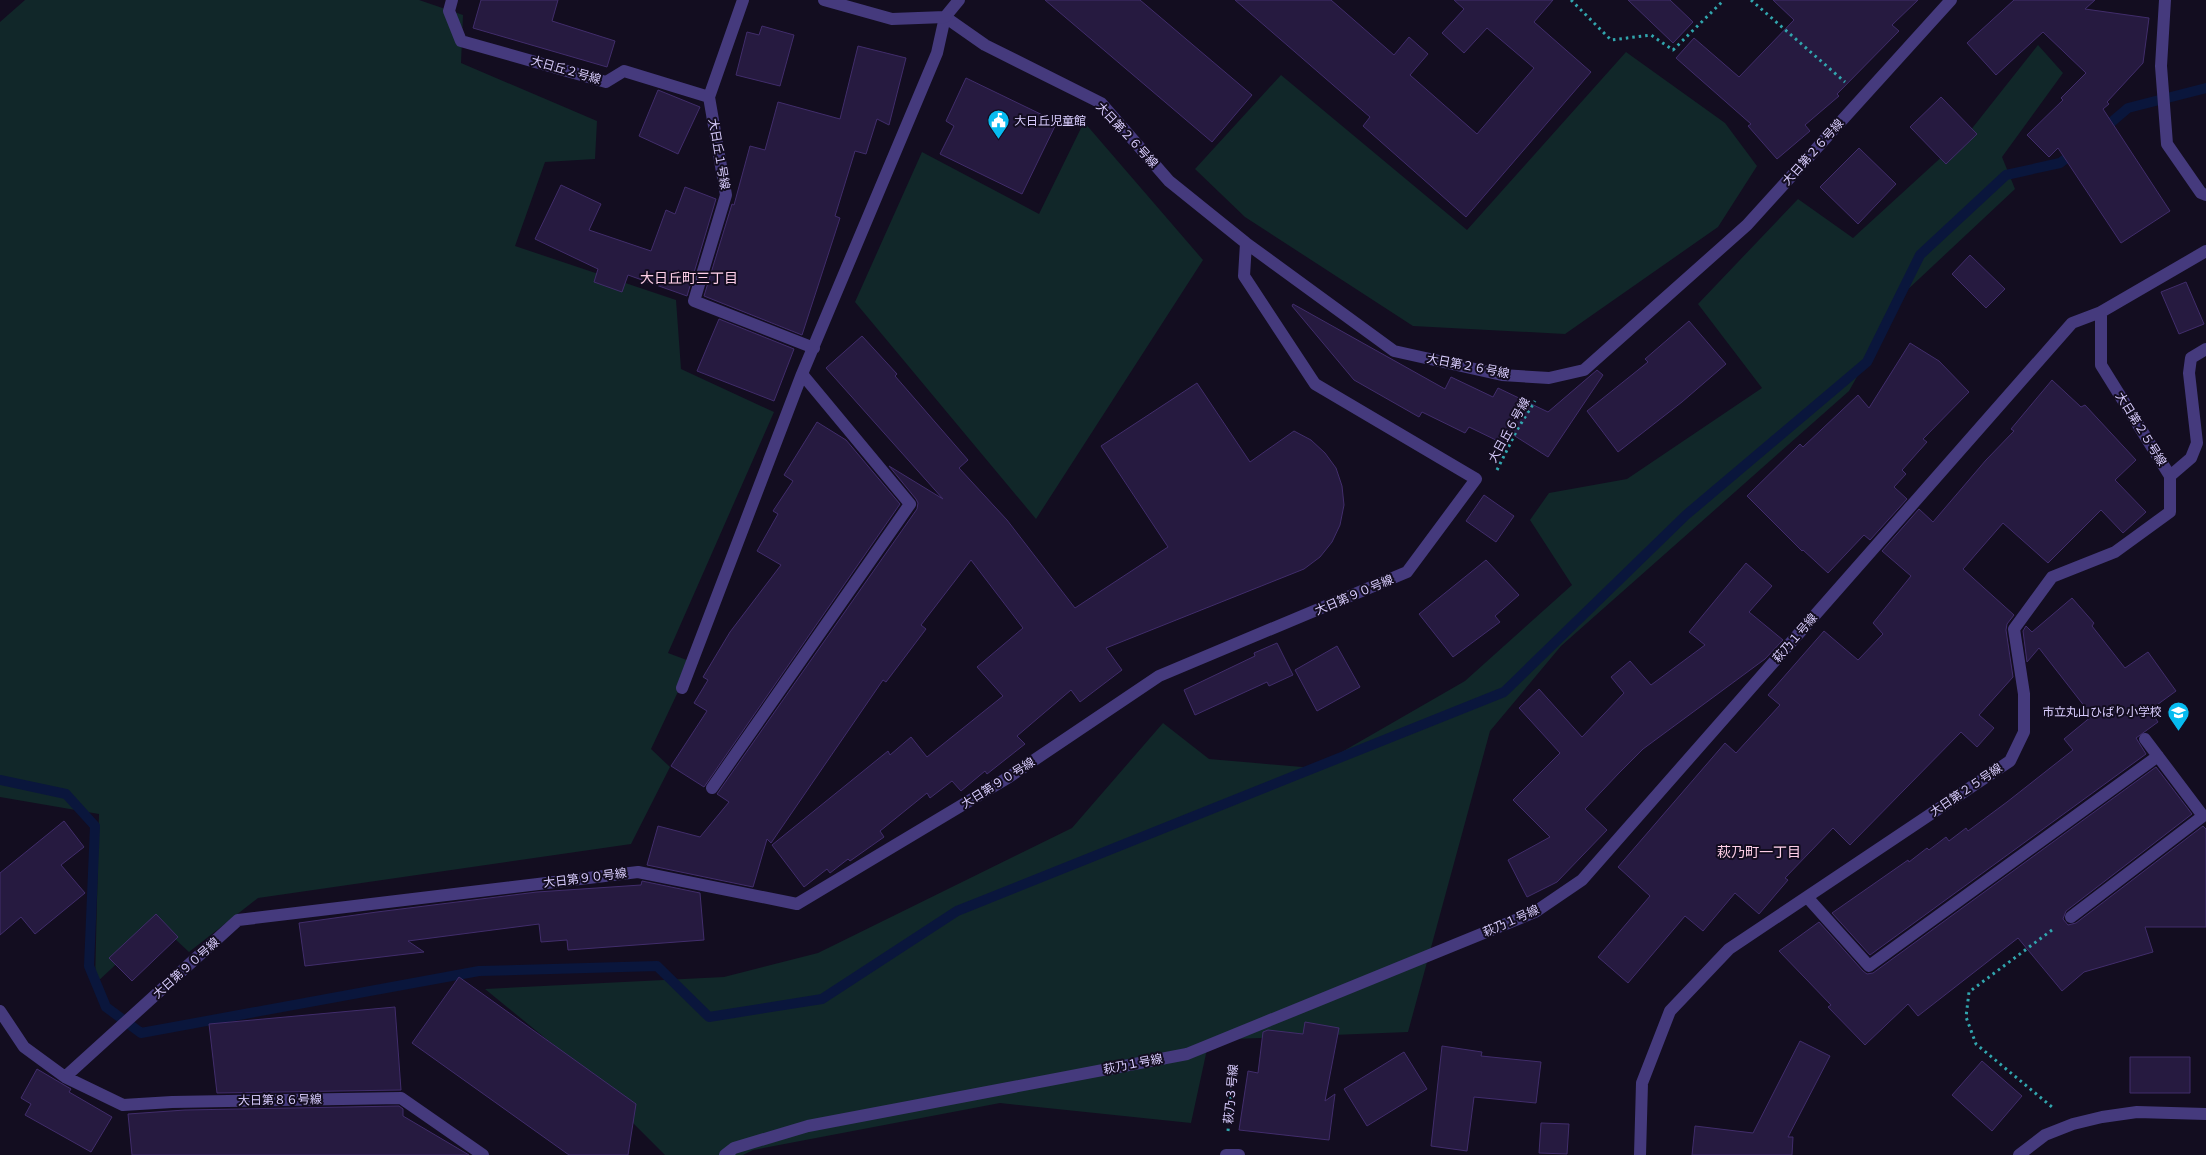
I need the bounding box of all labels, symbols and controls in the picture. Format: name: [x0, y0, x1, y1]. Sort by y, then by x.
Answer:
street label: 大日丘２号線: [529, 52, 603, 88]
street label: 大日第２６号線: [1092, 99, 1162, 171]
public building icon: 大日丘児童館: [986, 109, 1010, 140]
place label: 大日丘児童館: [1014, 113, 1086, 129]
street label: 大日第２６号線: [1779, 115, 1847, 189]
street label: 大日丘１号線: [705, 117, 733, 191]
district label: 大日丘町三丁目: [640, 269, 738, 287]
street label: 大日第２６号線: [1425, 350, 1511, 382]
street label: 大日第２５号線: [2112, 389, 2170, 469]
street label: 大日丘６号線: [1485, 395, 1533, 465]
street label: 大日第９０号線: [1312, 571, 1396, 619]
street label: 萩乃１号線: [1769, 610, 1821, 666]
school or university icon: 市立丸山ひばり小学校: [2166, 700, 2190, 731]
place label: 市立丸山ひばり小学校: [2042, 704, 2162, 720]
street label: 大日第９０号線: [958, 754, 1038, 812]
street label: 大日第２５号線: [1927, 760, 2005, 820]
district label: 萩乃町一丁目: [1717, 843, 1801, 861]
street label: 大日第９０号線: [542, 865, 628, 891]
street label: 萩乃１号線: [1480, 901, 1542, 941]
street label: 大日第９０号線: [149, 934, 223, 1002]
street label: 萩乃１号線: [1102, 1050, 1164, 1078]
street label: 萩乃３号線: [1220, 1063, 1242, 1125]
street label: 大日第８６号線: [238, 1091, 322, 1109]

